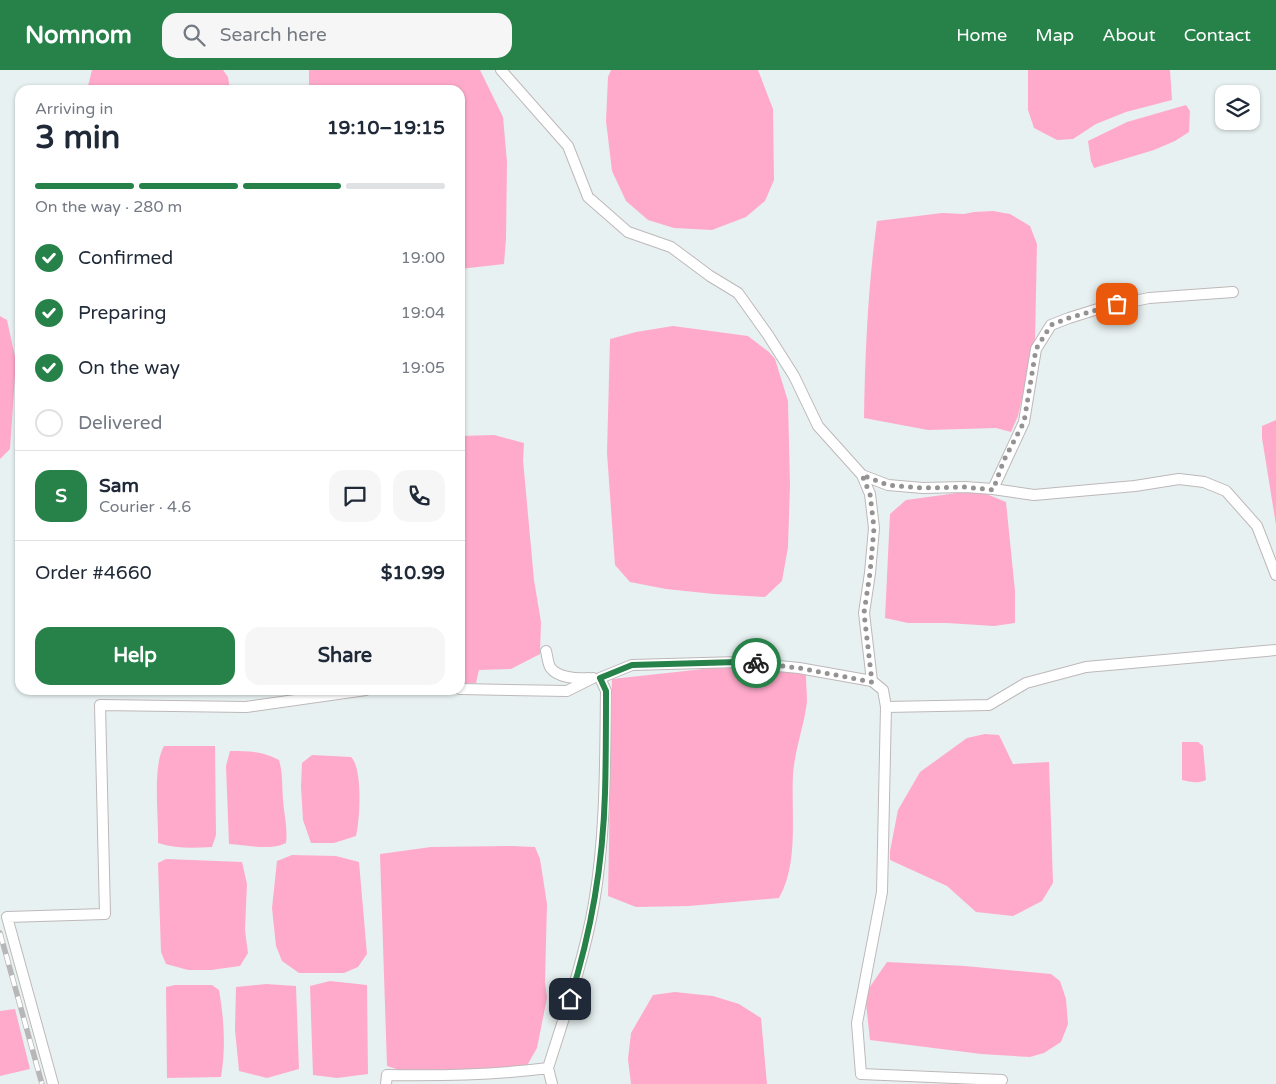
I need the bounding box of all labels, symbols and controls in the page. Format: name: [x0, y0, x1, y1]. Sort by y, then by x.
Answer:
search box: [162, 13, 512, 58]
text: Nomnom: [25, 21, 132, 50]
icon: search: [180, 21, 208, 49]
text: Search here: [220, 24, 327, 46]
text: Home: [956, 24, 1007, 46]
text: Map: [1035, 24, 1074, 46]
text: About: [1102, 24, 1156, 46]
text: Contact: [1184, 24, 1251, 46]
map controls: [1215, 85, 1260, 130]
button: layers: [1215, 85, 1260, 130]
text: Arriving in: [35, 99, 113, 119]
text: 19:10–19:15: [327, 117, 445, 139]
text: 3 min: [35, 119, 120, 157]
text: On the way · 280 m: [35, 197, 182, 217]
icon: check: [35, 244, 63, 272]
text: Confirmed: [78, 247, 173, 269]
text: 19:00: [401, 248, 445, 268]
pin: [1096, 283, 1138, 325]
icon: bag: [1103, 290, 1131, 318]
icon: check: [35, 299, 63, 327]
text: Preparing: [78, 302, 167, 324]
text: 19:04: [401, 303, 445, 323]
icon: check: [35, 354, 63, 382]
text: On the way: [78, 357, 180, 379]
text: 19:05: [401, 358, 445, 378]
text: Delivered: [78, 412, 163, 434]
button: chat: [329, 470, 381, 522]
button: phone: [393, 470, 445, 522]
text: Sam: [99, 475, 139, 497]
text: S: [55, 485, 67, 507]
text: Courier · 4.6: [99, 497, 191, 517]
text: Order #4660: [35, 562, 152, 584]
text: $10.99: [381, 562, 445, 584]
button: Help: [35, 627, 235, 685]
button: Share: [245, 627, 445, 685]
courier: [731, 638, 781, 688]
icon: bike: [742, 649, 770, 677]
pin: [549, 978, 591, 1020]
icon: home: [556, 985, 584, 1013]

